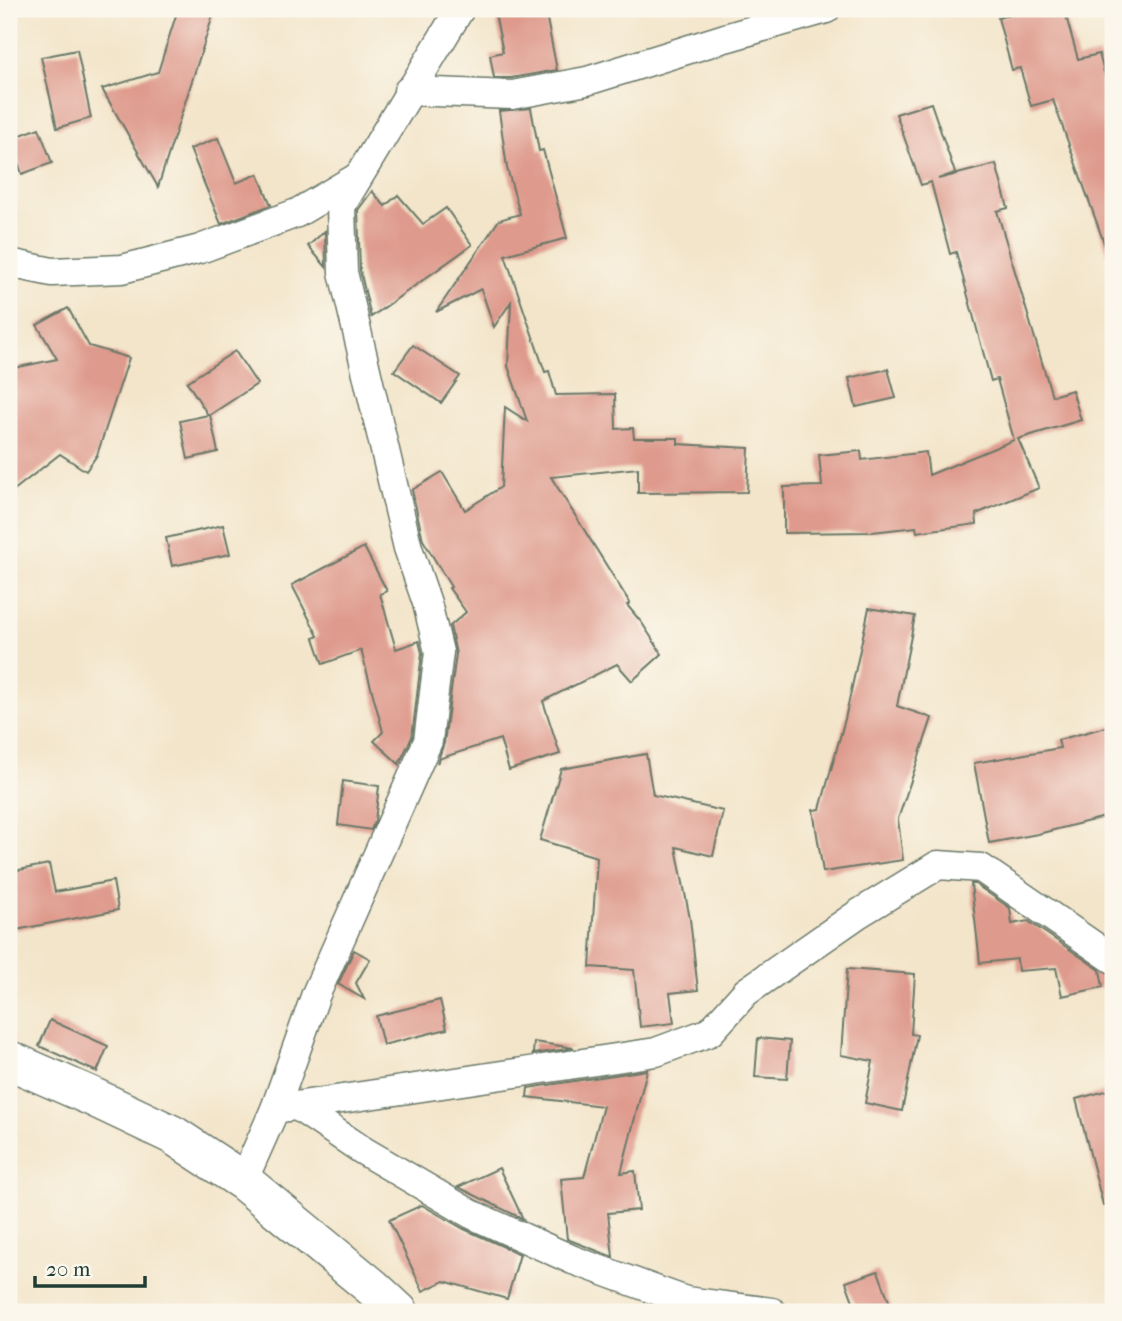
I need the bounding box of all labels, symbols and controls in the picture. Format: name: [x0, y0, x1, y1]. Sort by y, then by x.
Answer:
scale bar: [35, 1244, 145, 1288]
text: 20 m: [46, 1257, 91, 1281]

